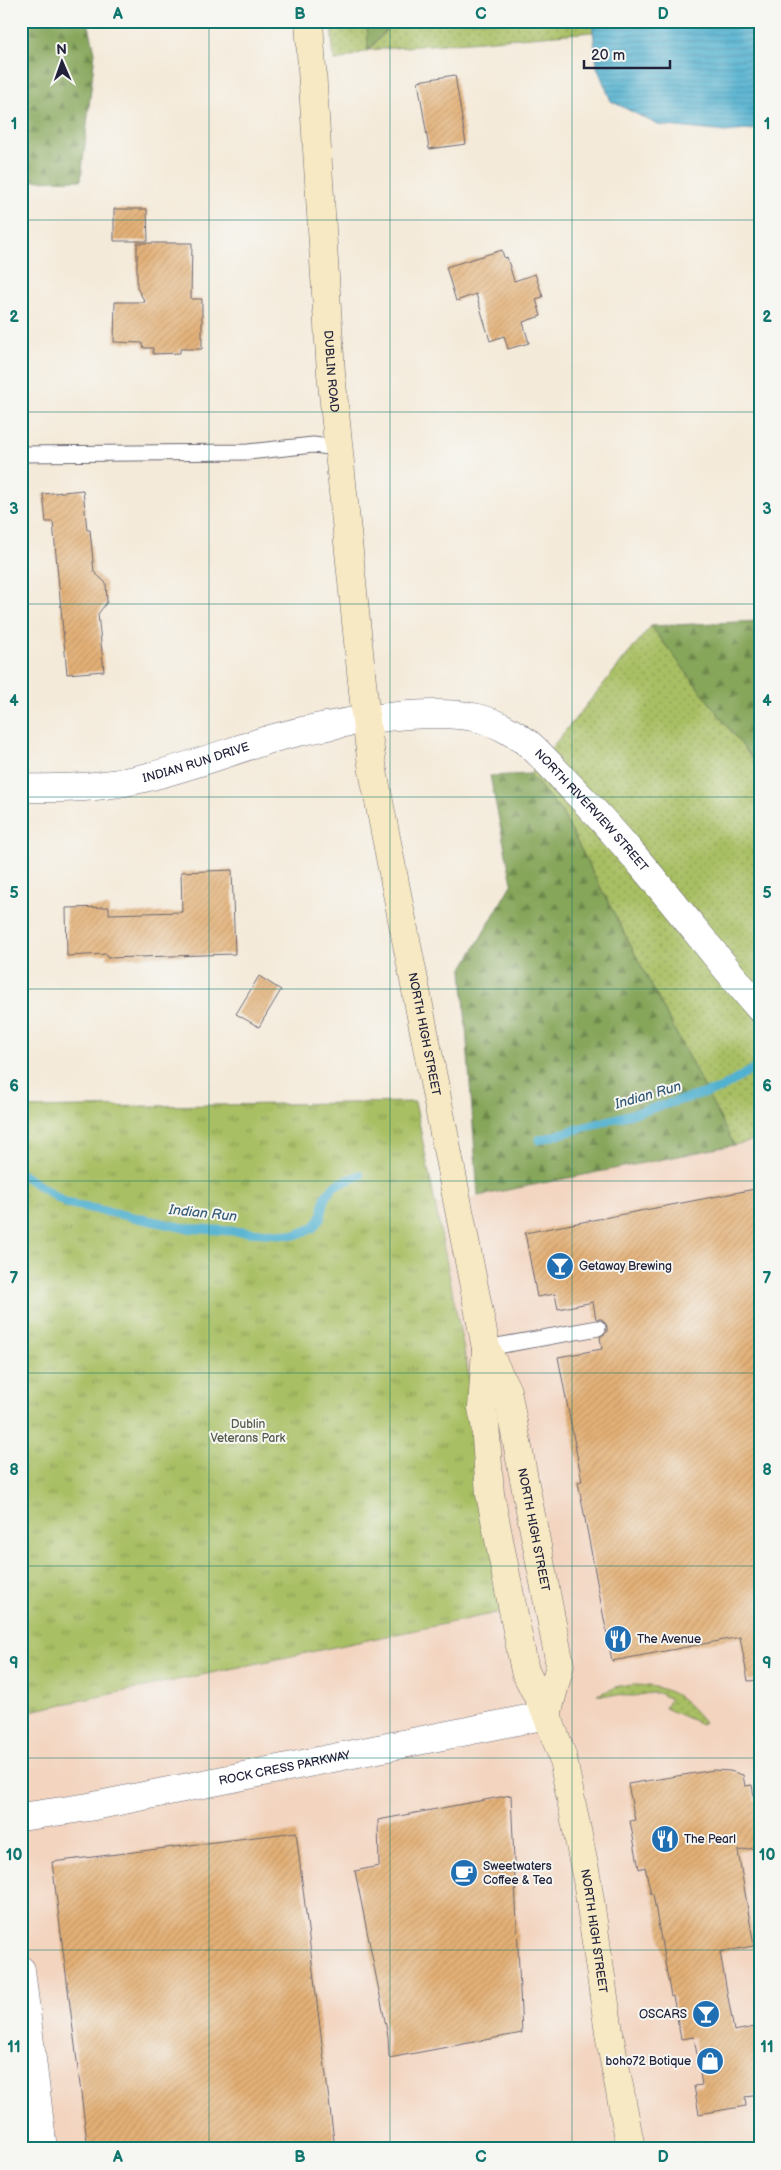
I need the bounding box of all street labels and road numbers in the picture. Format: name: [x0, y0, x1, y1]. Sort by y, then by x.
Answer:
street label: DUBLIN ROAD: [321, 330, 342, 413]
street label: INDIAN RUN DRIVE: [141, 739, 251, 786]
street label: NORTH RIVERVIEW STREET: [532, 746, 652, 875]
street label: NORTH HIGH STREET: [405, 971, 444, 1098]
street label: NORTH HIGH STREET: [515, 1467, 553, 1593]
street label: ROCK CRESS PARKWAY: [217, 1747, 352, 1788]
street label: NORTH HIGH STREET: [577, 1868, 611, 1995]

